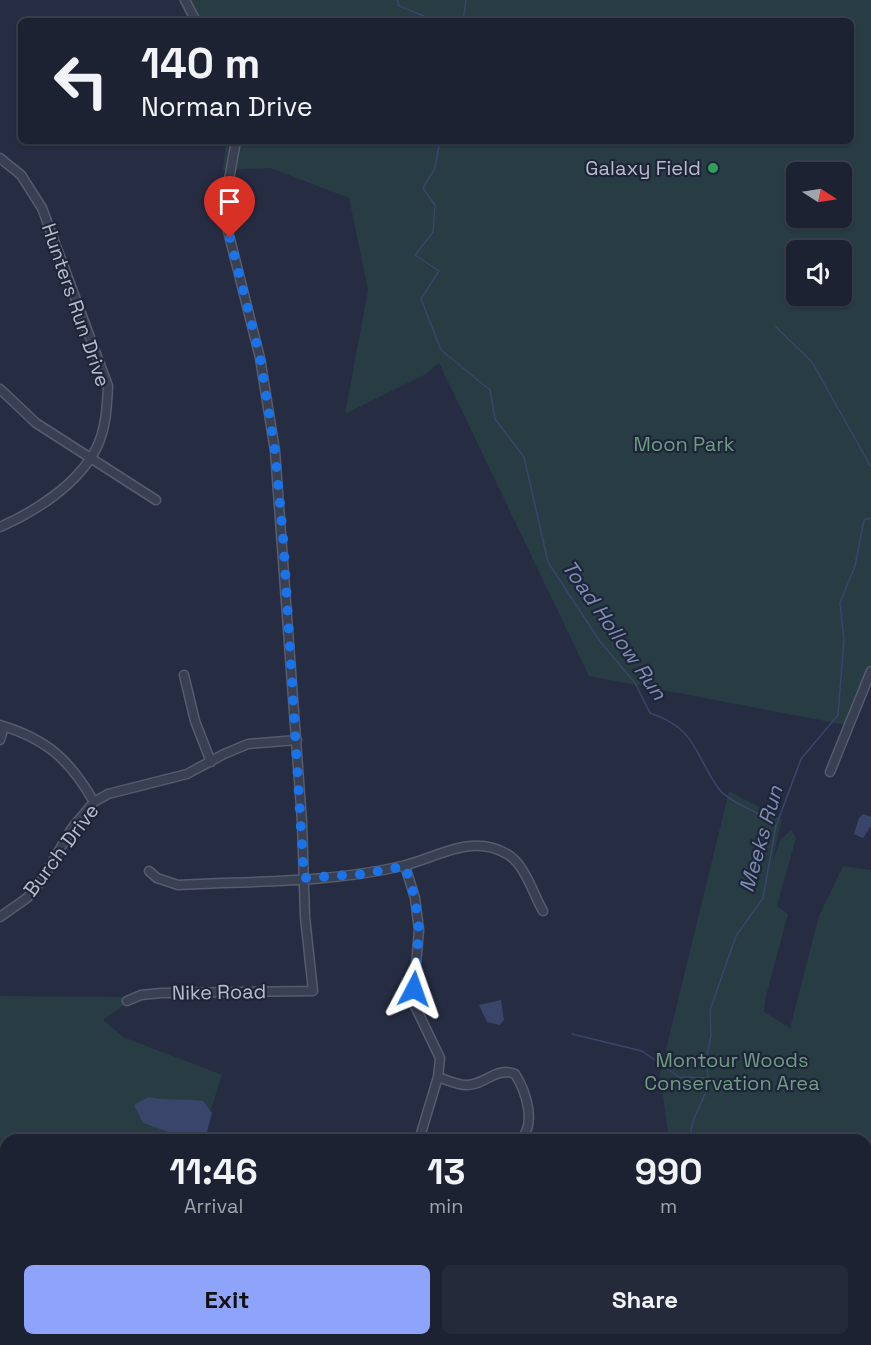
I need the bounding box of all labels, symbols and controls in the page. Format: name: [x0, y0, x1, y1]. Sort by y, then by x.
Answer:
text: 140 m: [141, 37, 260, 90]
icon: left: [42, 42, 120, 120]
text: Norman Drive: [141, 89, 313, 124]
place label: Galaxy Field: [585, 155, 701, 181]
marker: Galaxy Field: [706, 161, 720, 175]
north arrow: [786, 162, 852, 228]
map controls: [786, 162, 852, 306]
pin: [204, 176, 255, 238]
icon: arrive: [213, 185, 246, 218]
street label: Hunters Run Drive: [36, 220, 116, 390]
button: sound: [786, 240, 852, 306]
park label: Moon Park: [633, 431, 735, 457]
water label: Toad Hollow Run: [556, 554, 673, 706]
water label: Meeks Run: [732, 781, 789, 895]
street label: Burch Drive: [18, 798, 104, 902]
position arrow: [382, 957, 446, 1021]
street label: Nike Road: [172, 978, 266, 1006]
park label: Montour Woods Conservation Area: [644, 1047, 820, 1096]
text: 11:46: [169, 1149, 258, 1195]
text: 13: [427, 1149, 465, 1195]
text: 990: [635, 1149, 703, 1195]
text: Arrival: [184, 1193, 243, 1219]
text: min: [429, 1193, 463, 1219]
text: m: [660, 1193, 677, 1219]
button: Exit: [24, 1265, 430, 1334]
button: Share: [442, 1265, 848, 1334]

